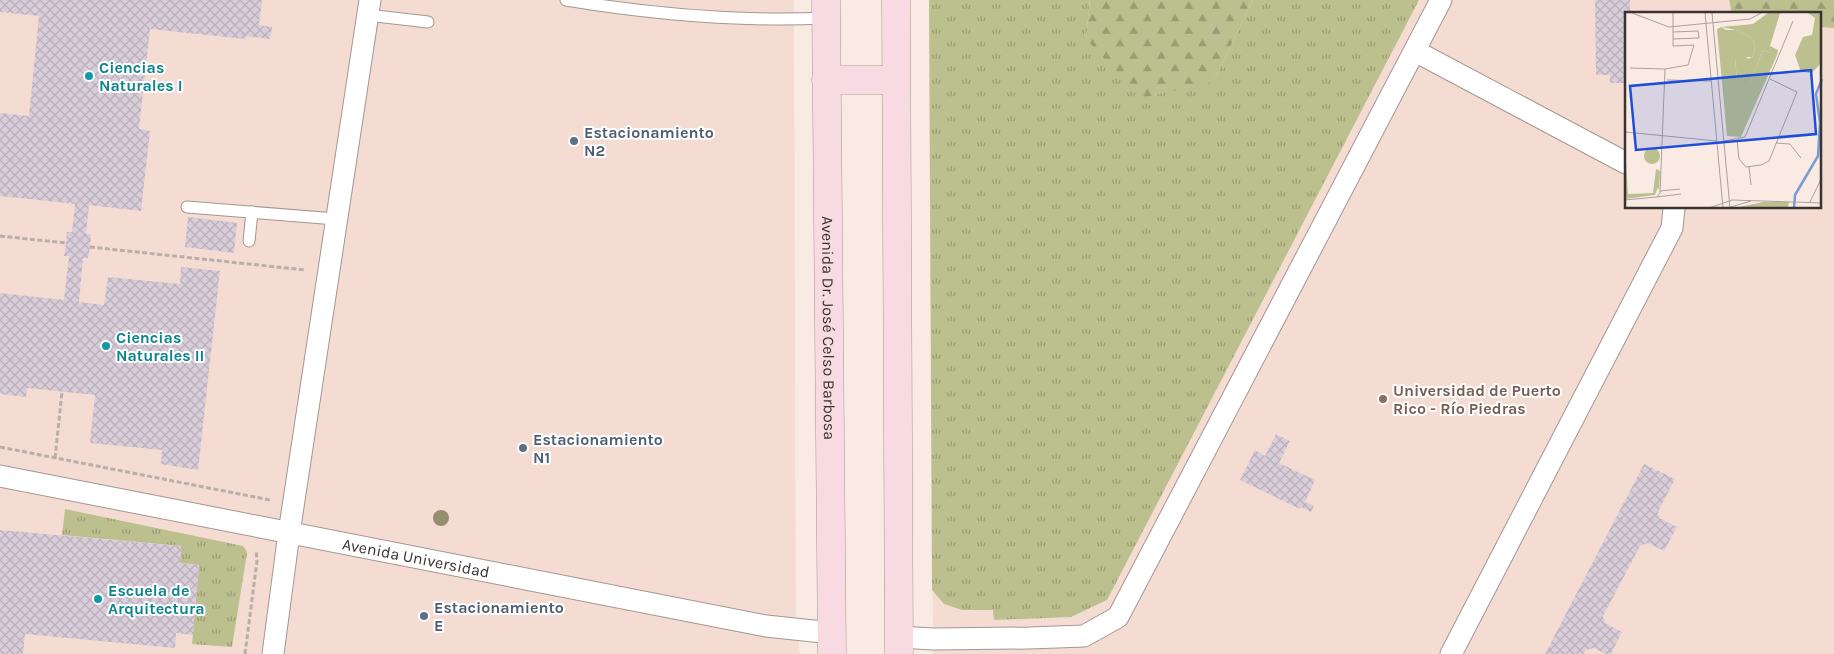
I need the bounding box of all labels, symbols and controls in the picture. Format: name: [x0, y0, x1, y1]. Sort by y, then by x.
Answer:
inset map: [1625, 12, 1822, 209]
place label: Ciencias Naturales I: [99, 58, 183, 95]
marker: Ciencias Naturales I: [83, 70, 95, 82]
place label: Estacionamiento N2: [584, 123, 714, 160]
marker: Estacionamiento N2: [568, 135, 580, 147]
street label: Avenida Dr. José Celso Barbosa: [818, 216, 840, 440]
place label: Ciencias Naturales II: [116, 328, 204, 365]
marker: Ciencias Naturales II: [100, 340, 112, 352]
place label: Universidad de Puerto Rico - Río Piedras: [1393, 381, 1561, 418]
marker: Universidad de Puerto Rico - Río Piedras: [1377, 393, 1389, 405]
place label: Estacionamiento N1: [533, 430, 663, 467]
marker: Estacionamiento N1: [517, 442, 529, 454]
street label: Avenida Universidad: [341, 534, 491, 581]
place label: Escuela de Arquitectura: [108, 581, 205, 618]
marker: Escuela de Arquitectura: [92, 593, 104, 605]
place label: Estacionamiento E: [434, 598, 564, 635]
marker: Estacionamiento E: [418, 610, 430, 622]

